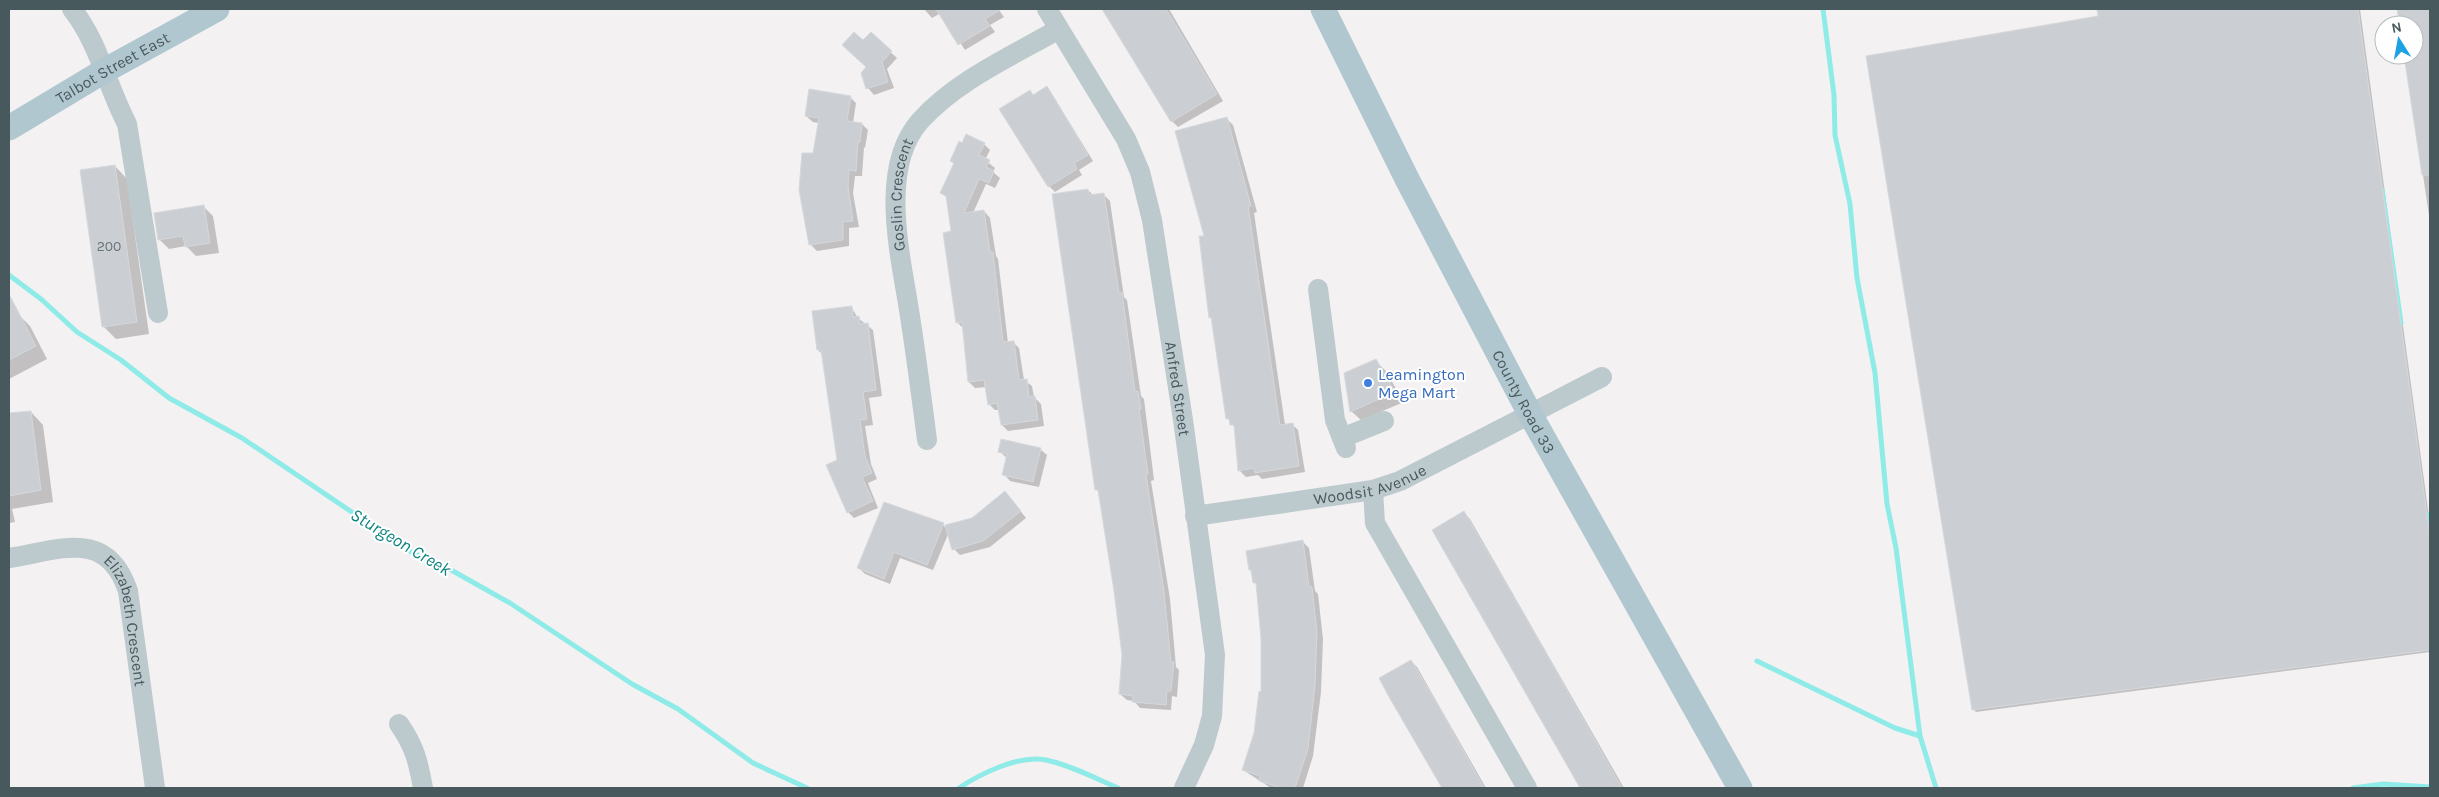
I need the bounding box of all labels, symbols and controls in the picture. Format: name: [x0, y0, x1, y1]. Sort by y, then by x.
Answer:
north arrow: [2374, 15, 2424, 65]
text: N: [2390, 18, 2403, 37]
street label: Talbot Street East: [52, 27, 173, 107]
street label: Goslin Crescent: [886, 135, 917, 253]
house number: 200: [97, 238, 121, 255]
street label: Anfred Street: [1161, 340, 1195, 437]
street label: County Road 33: [1489, 346, 1560, 457]
place label: Leamington Mega Mart: [1378, 365, 1465, 402]
marker: Leamington Mega Mart: [1362, 377, 1374, 389]
street label: Woodsit Avenue: [1312, 460, 1429, 508]
water label: Sturgeon Creek: [347, 503, 456, 581]
street label: Elizabeth Crescent: [100, 550, 150, 688]

